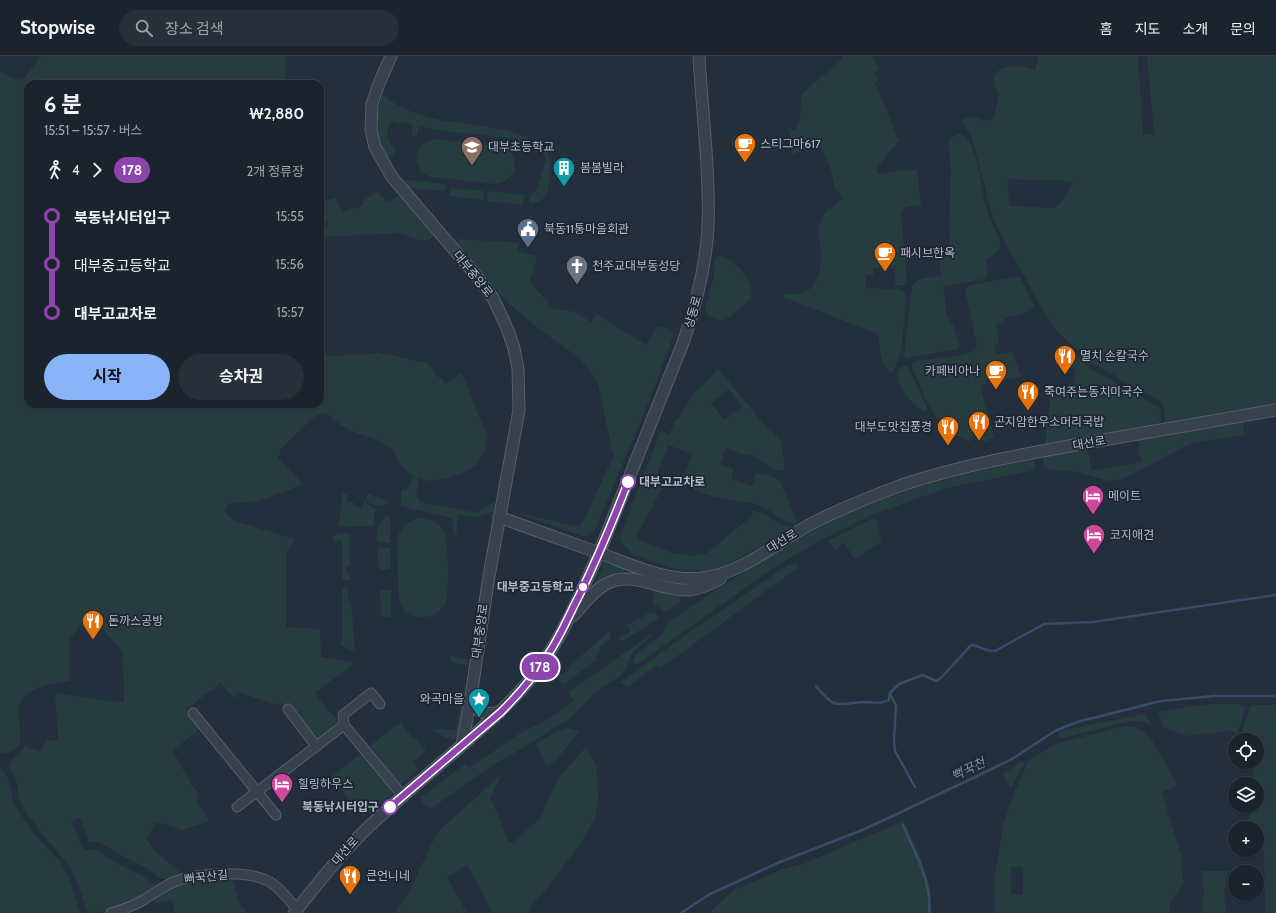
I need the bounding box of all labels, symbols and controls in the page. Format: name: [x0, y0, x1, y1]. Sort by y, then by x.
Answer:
search box: [119, 10, 399, 46]
text: Stopwise: [20, 16, 95, 39]
icon: search: [133, 17, 155, 39]
text: 장소 검색: [165, 20, 224, 38]
text: 홈: [1100, 20, 1113, 38]
text: 지도: [1135, 20, 1160, 38]
text: 소개: [1182, 20, 1208, 38]
text: 문의: [1230, 20, 1256, 38]
text: 6 분: [44, 91, 82, 118]
text: ₩2,880: [249, 105, 304, 123]
text: 15:51 – 15:57 · 버스: [44, 122, 143, 138]
cafe icon: 스티그마617: [732, 131, 758, 164]
school or university icon: 대부초등학교: [459, 134, 485, 167]
place label: 스티그마617: [760, 136, 821, 151]
place label: 대부초등학교: [488, 139, 554, 154]
building icon: 봄봄빌라: [551, 155, 577, 188]
icon: walk: [44, 159, 66, 181]
icon: forward: [86, 159, 108, 181]
place label: 봄봄빌라: [580, 160, 624, 175]
text: 178: [122, 161, 142, 179]
text: 4: [72, 162, 80, 178]
text: 2개 정류장: [246, 163, 304, 179]
text: 15:55: [276, 208, 304, 224]
text: 북동낚시터입구: [74, 209, 171, 227]
public building icon: 북동11통마을회관: [515, 216, 541, 249]
place label: 북동11통마을회관: [544, 221, 629, 236]
cafe icon: 패시브한옥: [872, 240, 898, 273]
place label: 패시브한옥: [900, 245, 955, 260]
street label: 대부중앙로: [450, 248, 497, 300]
church icon: 천주교대부동성당: [564, 253, 590, 286]
text: 15:56: [276, 256, 304, 272]
text: 대부중고등학교: [74, 257, 171, 275]
place label: 천주교대부동성당: [592, 258, 680, 273]
street label: 상동로: [681, 294, 704, 330]
text: 15:57: [276, 304, 304, 320]
text: 대부고교차로: [74, 305, 157, 323]
restaurant icon: 멸치 손칼국수: [1052, 343, 1078, 376]
place label: 멸치 손칼국수: [1080, 348, 1149, 363]
button: 시작: [44, 354, 170, 400]
button: 승차권: [178, 354, 304, 400]
cafe icon: 카페비아나: [983, 358, 1009, 391]
place label: 카페비아나: [925, 363, 980, 378]
restaurant icon: 죽여주는동치미국수: [1015, 379, 1041, 412]
place label: 죽여주는동치미국수: [1044, 384, 1143, 399]
restaurant icon: 곤지암한우소머리국밥: [966, 409, 992, 442]
restaurant icon: 대부도맛집풍경: [935, 414, 961, 447]
place label: 곤지암한우소머리국밥: [994, 414, 1104, 429]
place label: 대부도맛집풍경: [855, 419, 932, 434]
street label: 대선로: [1071, 432, 1107, 453]
marker: 대부고교차로: [620, 474, 636, 490]
place label: 대부고교차로: [639, 474, 705, 489]
hotel icon: 메이트: [1080, 483, 1106, 516]
place label: 메이트: [1108, 488, 1141, 503]
hotel icon: 코지애견: [1081, 522, 1107, 555]
street label: 대선로: [764, 526, 800, 556]
place label: 코지애견: [1110, 527, 1154, 542]
place label: 대부중고등학교: [497, 579, 574, 594]
marker: 대부중고등학교: [577, 581, 589, 593]
street label: 대부중앙로: [468, 603, 491, 659]
restaurant icon: 돈까스공방: [80, 608, 106, 641]
place label: 돈까스공방: [108, 613, 163, 628]
line badge: 178: [517, 654, 563, 680]
text: 178: [530, 658, 550, 676]
place icon: 와곡마을: [466, 686, 492, 719]
place label: 와곡마을: [420, 691, 464, 706]
map controls: [1228, 733, 1264, 901]
button: locate: [1228, 733, 1264, 769]
water label: 뻑꾹천: [948, 753, 989, 784]
hotel icon: 힐링하우스: [269, 771, 295, 804]
place label: 힐링하우스: [298, 776, 353, 791]
button: layers: [1228, 777, 1264, 813]
place label: 북동낚시터입구: [302, 799, 379, 814]
marker: 북동낚시터입구: [382, 799, 398, 815]
button: +: [1228, 821, 1264, 857]
street label: 대선로: [328, 833, 361, 868]
restaurant icon: 큰언니네: [337, 863, 363, 896]
button: −: [1228, 865, 1264, 901]
street label: 뻐꾹산길: [183, 867, 229, 886]
place label: 큰언니네: [366, 868, 410, 883]

